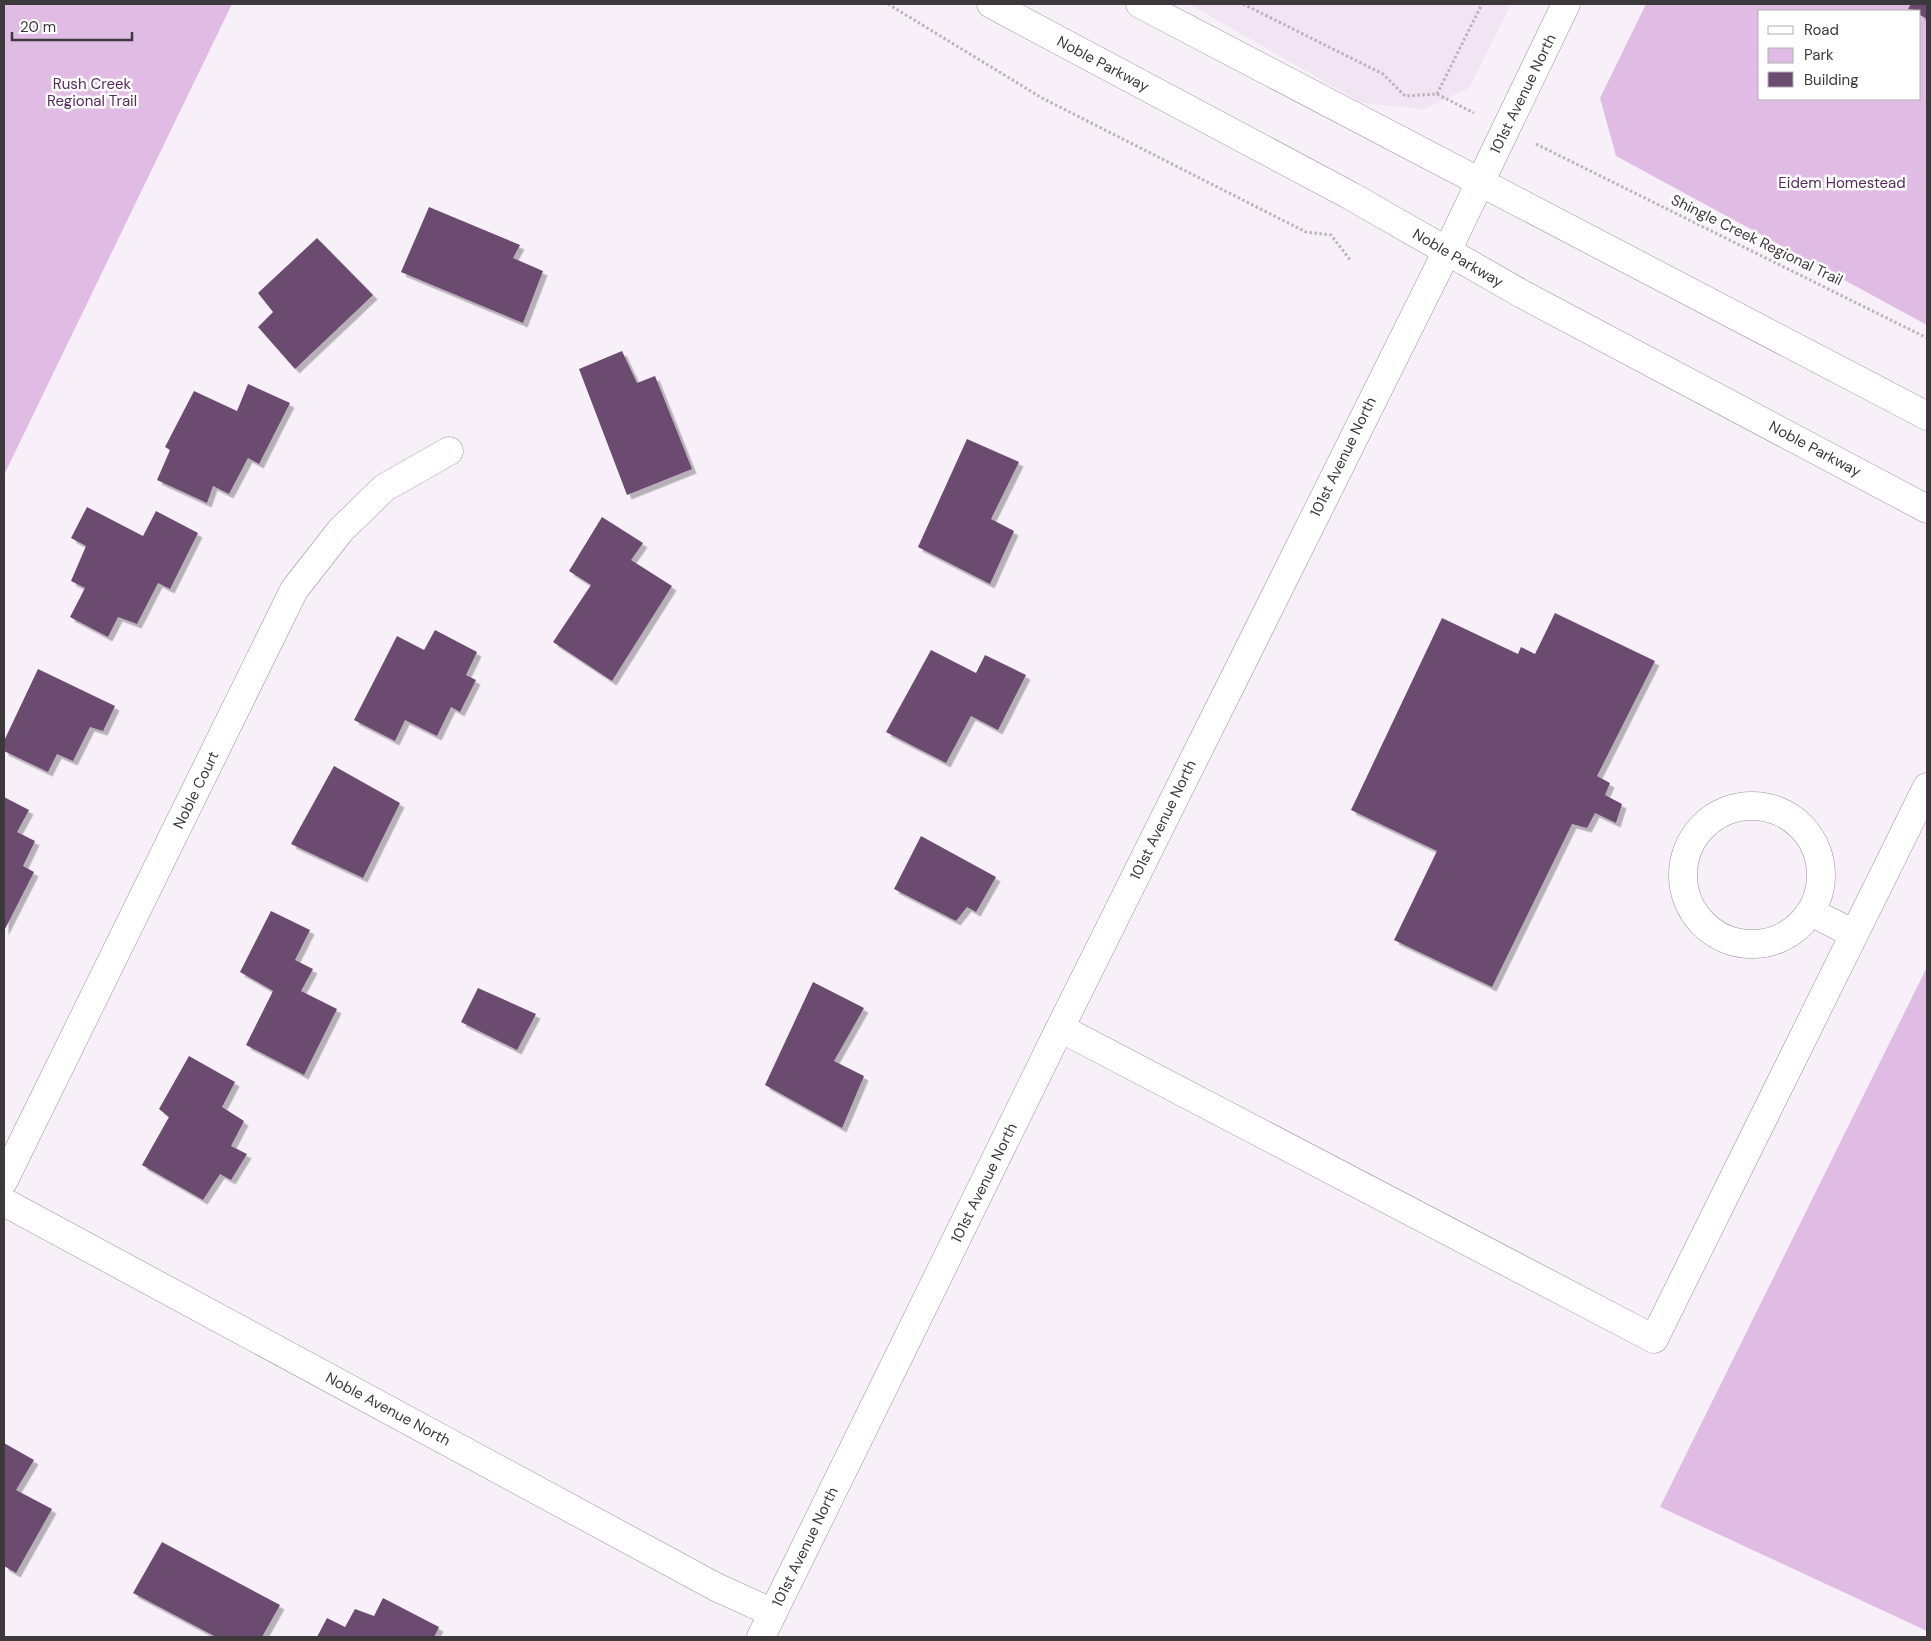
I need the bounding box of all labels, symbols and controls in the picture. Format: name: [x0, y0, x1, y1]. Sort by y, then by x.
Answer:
scale bar: [12, 10, 132, 42]
legend: [1758, 10, 1921, 100]
text: 20 m: [20, 17, 56, 37]
text: Road: [1804, 20, 1839, 40]
street label: Noble Parkway: [1053, 31, 1153, 97]
street label: 101st Avenue North: [1485, 31, 1561, 157]
text: Park: [1804, 45, 1834, 65]
text: Building: [1804, 70, 1859, 90]
park label: Rush Creek Regional Trail: [47, 74, 137, 111]
park label: Eidem Homestead: [1778, 173, 1906, 193]
street label: Shingle Creek Regional Trail: [1668, 190, 1846, 290]
street label: Noble Parkway: [1409, 224, 1508, 292]
street label: 101st Avenue North: [1305, 394, 1381, 520]
street label: Noble Parkway: [1765, 416, 1865, 482]
street label: Noble Court: [169, 748, 223, 832]
street label: 101st Avenue North: [1125, 757, 1201, 883]
street label: 101st Avenue North: [946, 1120, 1022, 1246]
street label: Noble Avenue North: [322, 1368, 454, 1450]
street label: 101st Avenue North: [767, 1484, 843, 1610]

